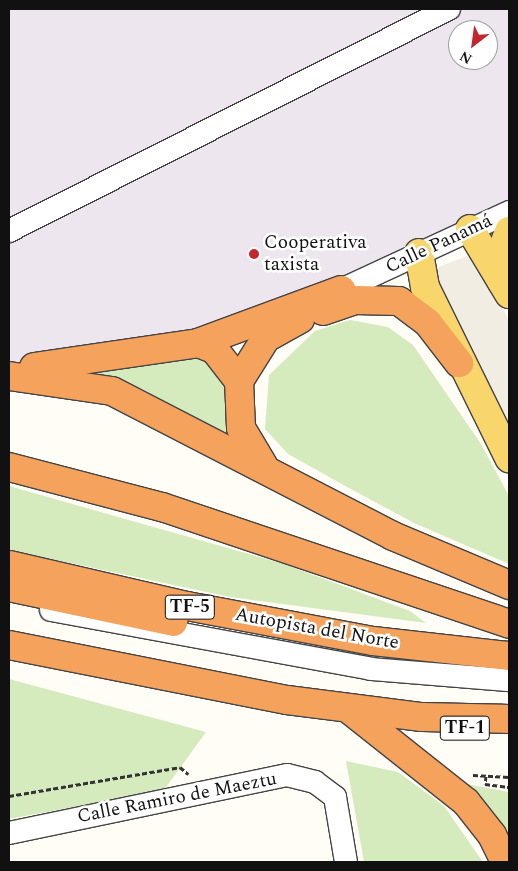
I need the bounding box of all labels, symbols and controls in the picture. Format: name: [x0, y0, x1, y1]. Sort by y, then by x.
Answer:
north arrow: [448, 20, 498, 70]
text: N: [456, 46, 476, 70]
street label: Calle Panamá: [382, 209, 496, 279]
place label: Cooperativa taxista: [264, 232, 367, 276]
marker: Cooperativa taxista: [248, 248, 260, 260]
road number: TF-5: [164, 592, 216, 622]
street label: Autopista del Norte: [233, 603, 401, 655]
road number: TF-1: [439, 712, 491, 744]
street label: Calle Ramiro de Maeztu: [75, 767, 279, 829]

